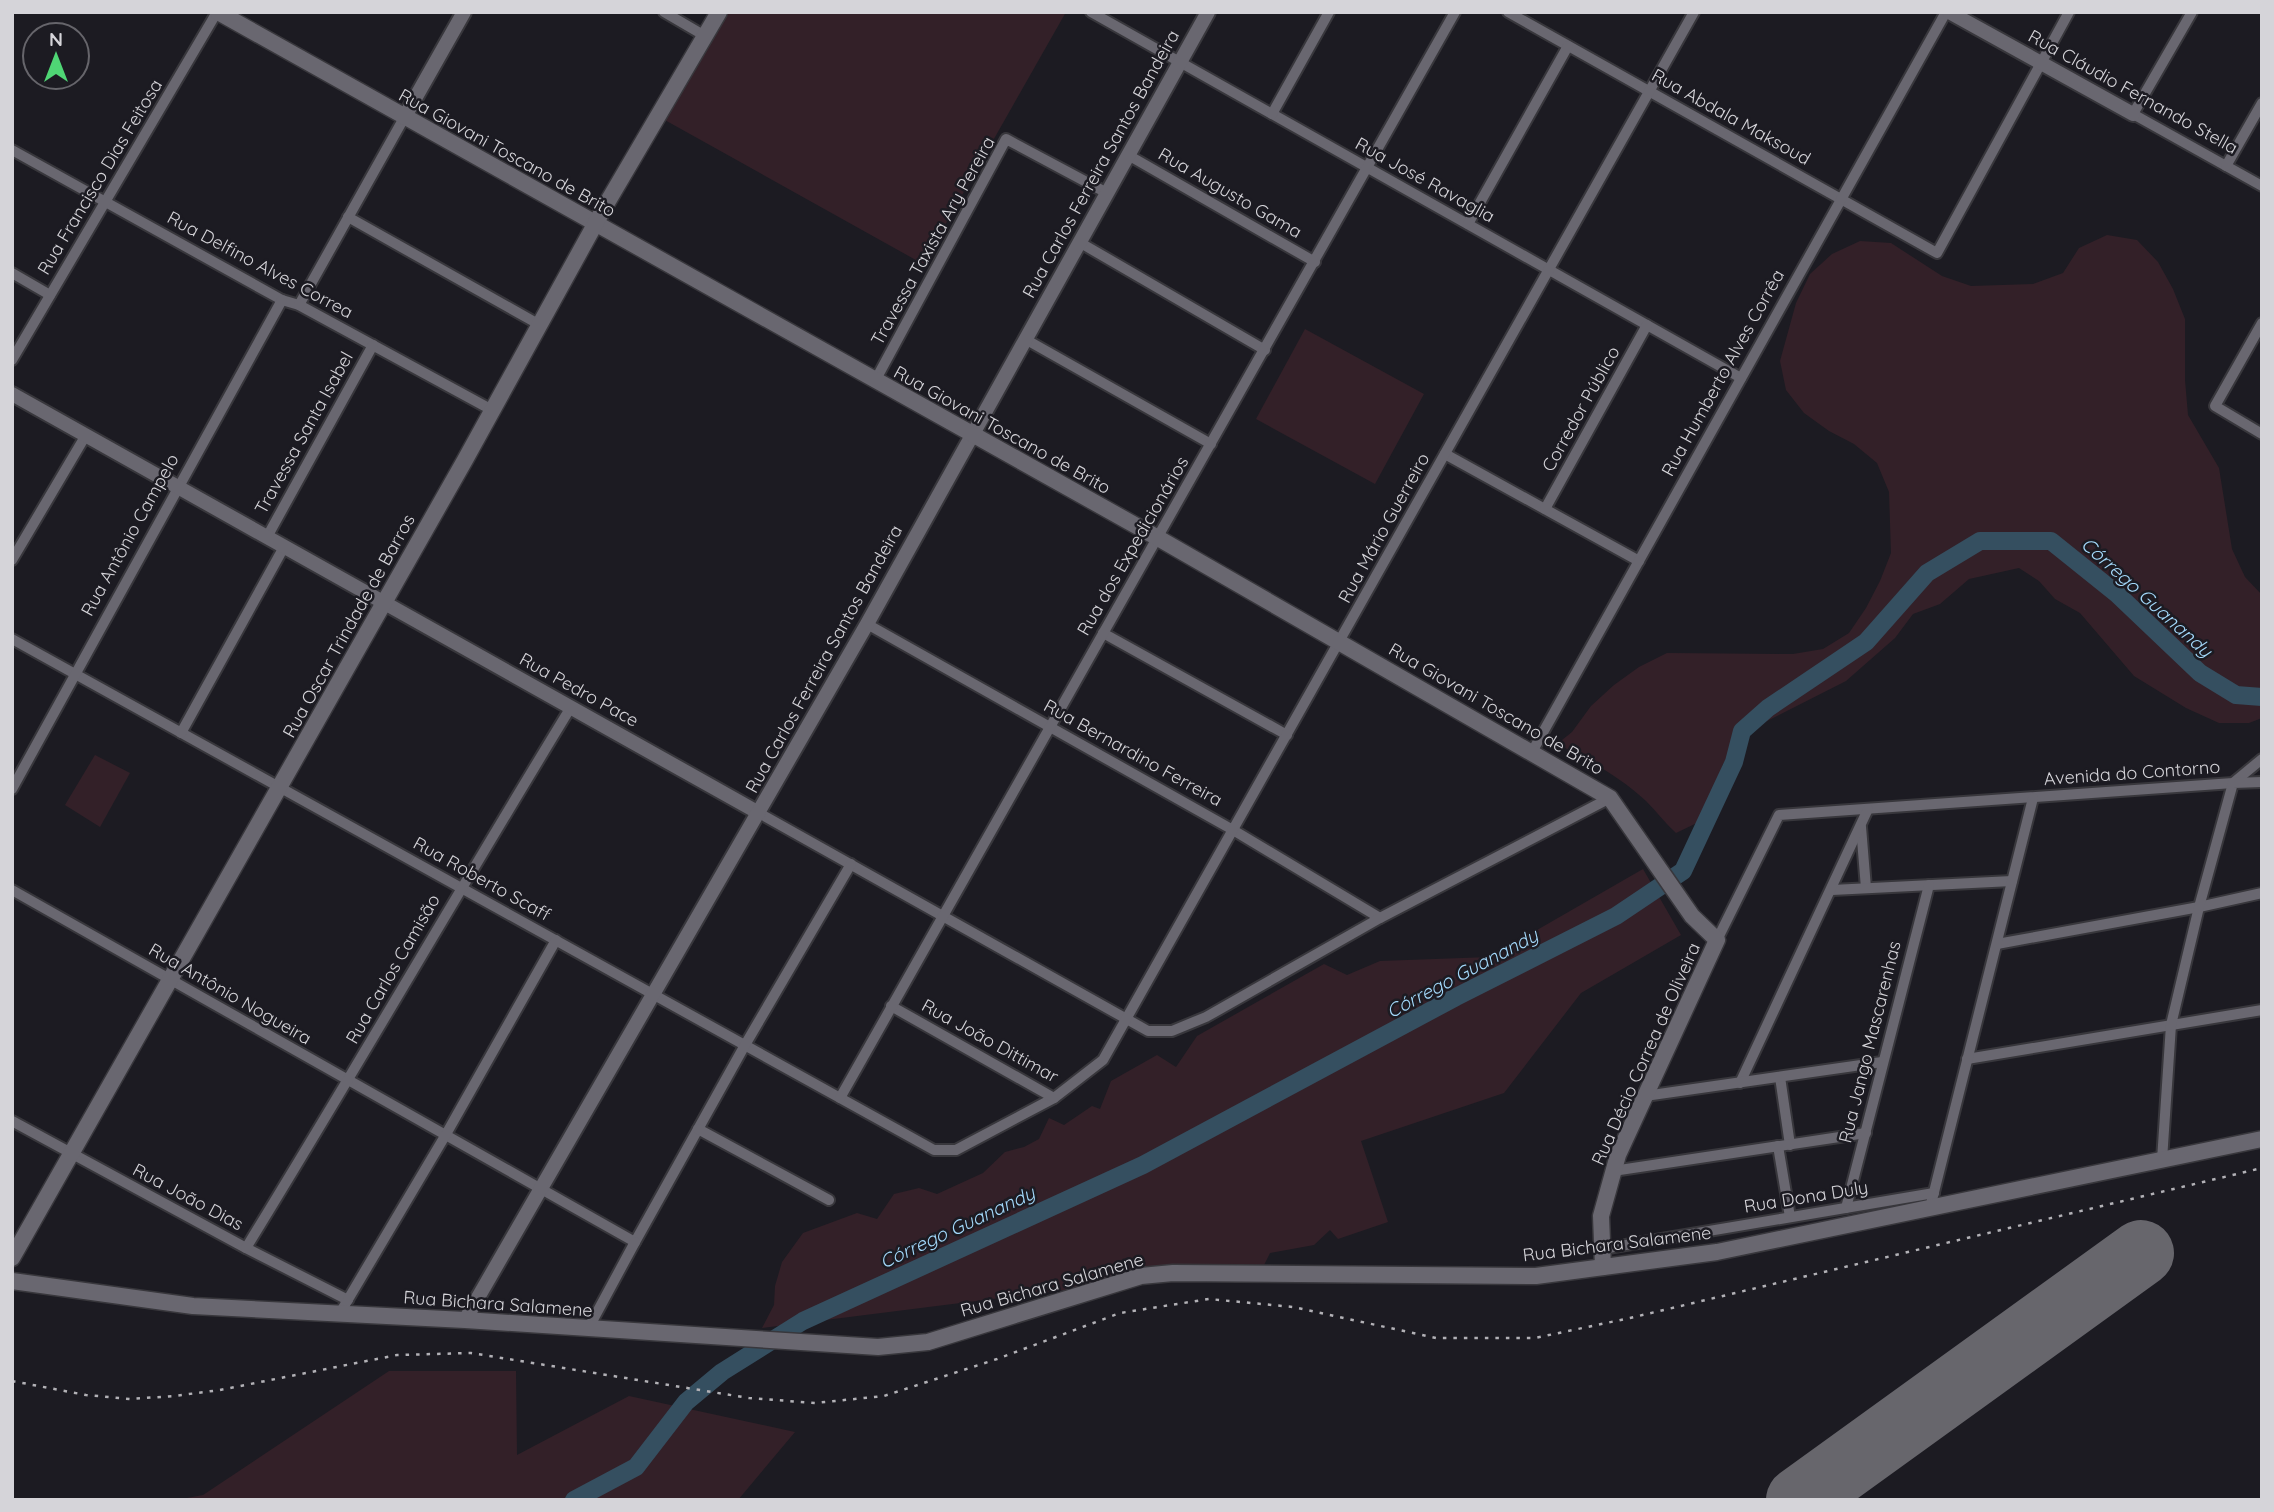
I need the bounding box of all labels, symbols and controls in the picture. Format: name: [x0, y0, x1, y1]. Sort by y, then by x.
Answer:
north arrow: [21, 21, 91, 91]
street label: Rua Cláudio Fernando Stella: [2024, 24, 2242, 159]
street label: Rua Carlos Ferreira Santos Bandeira: [1017, 26, 1184, 302]
text: N: [49, 27, 63, 51]
street label: Rua Abdala Maksoud: [1648, 63, 1815, 170]
street label: Rua Francisco Dias Feitosa: [32, 75, 167, 279]
street label: Rua Giovani Toscano de Brito: [395, 83, 620, 222]
street label: Travessa Taxista Ary Pereira: [865, 132, 1000, 349]
street label: Rua José Ravaglia: [1351, 132, 1499, 227]
street label: Rua Augusto Gama: [1154, 142, 1306, 243]
street label: Rua Delfino Alves Correa: [163, 206, 357, 323]
street label: Rua Humberto Alves Corrêa: [1656, 265, 1789, 480]
street label: Corredor Público: [1537, 342, 1625, 475]
street label: Travessa Santa Isabel: [249, 347, 358, 518]
street label: Rua Giovani Toscano de Brito: [890, 360, 1115, 499]
street label: Rua Mário Guerreiro: [1333, 449, 1434, 607]
street label: Rua Antônio Campelo: [75, 450, 184, 620]
street label: Rua dos Expedicionários: [1072, 452, 1193, 640]
street label: Rua Oscar Trindade de Barros: [277, 510, 420, 742]
street label: Rua Carlos Ferreira Santos Bandeira: [740, 521, 907, 797]
water label: Córrego Guanandy: [2076, 532, 2218, 663]
street label: Rua Giovani Toscano de Brito: [1385, 637, 1608, 780]
street label: Rua Pedro Pace: [516, 647, 643, 732]
street label: Rua Bernardino Ferreira: [1040, 694, 1227, 811]
street label: Avenida do Contorno: [2043, 755, 2221, 790]
street label: Rua Roberto Scaff: [409, 831, 555, 926]
street label: Rua Carlos Camisão: [340, 890, 445, 1048]
water label: Córrego Guanandy: [1382, 922, 1543, 1023]
street label: Rua Antônio Nogueira: [145, 938, 316, 1050]
street label: Rua Jango Mascarenhas: [1833, 938, 1906, 1145]
street label: Rua Décio Correa de Oliveira: [1586, 939, 1705, 1169]
street label: Rua João Dittimar: [918, 993, 1063, 1088]
street label: Rua João Dias: [129, 1158, 247, 1235]
street label: Rua Dona Duly: [1742, 1175, 1870, 1218]
water label: Córrego Guanandy: [876, 1180, 1039, 1273]
street label: Rua Bichara Salamene: [1521, 1221, 1713, 1266]
street label: Rua Bichara Salamene: [957, 1247, 1146, 1322]
street label: Rua Bichara Salamene: [403, 1285, 593, 1322]

